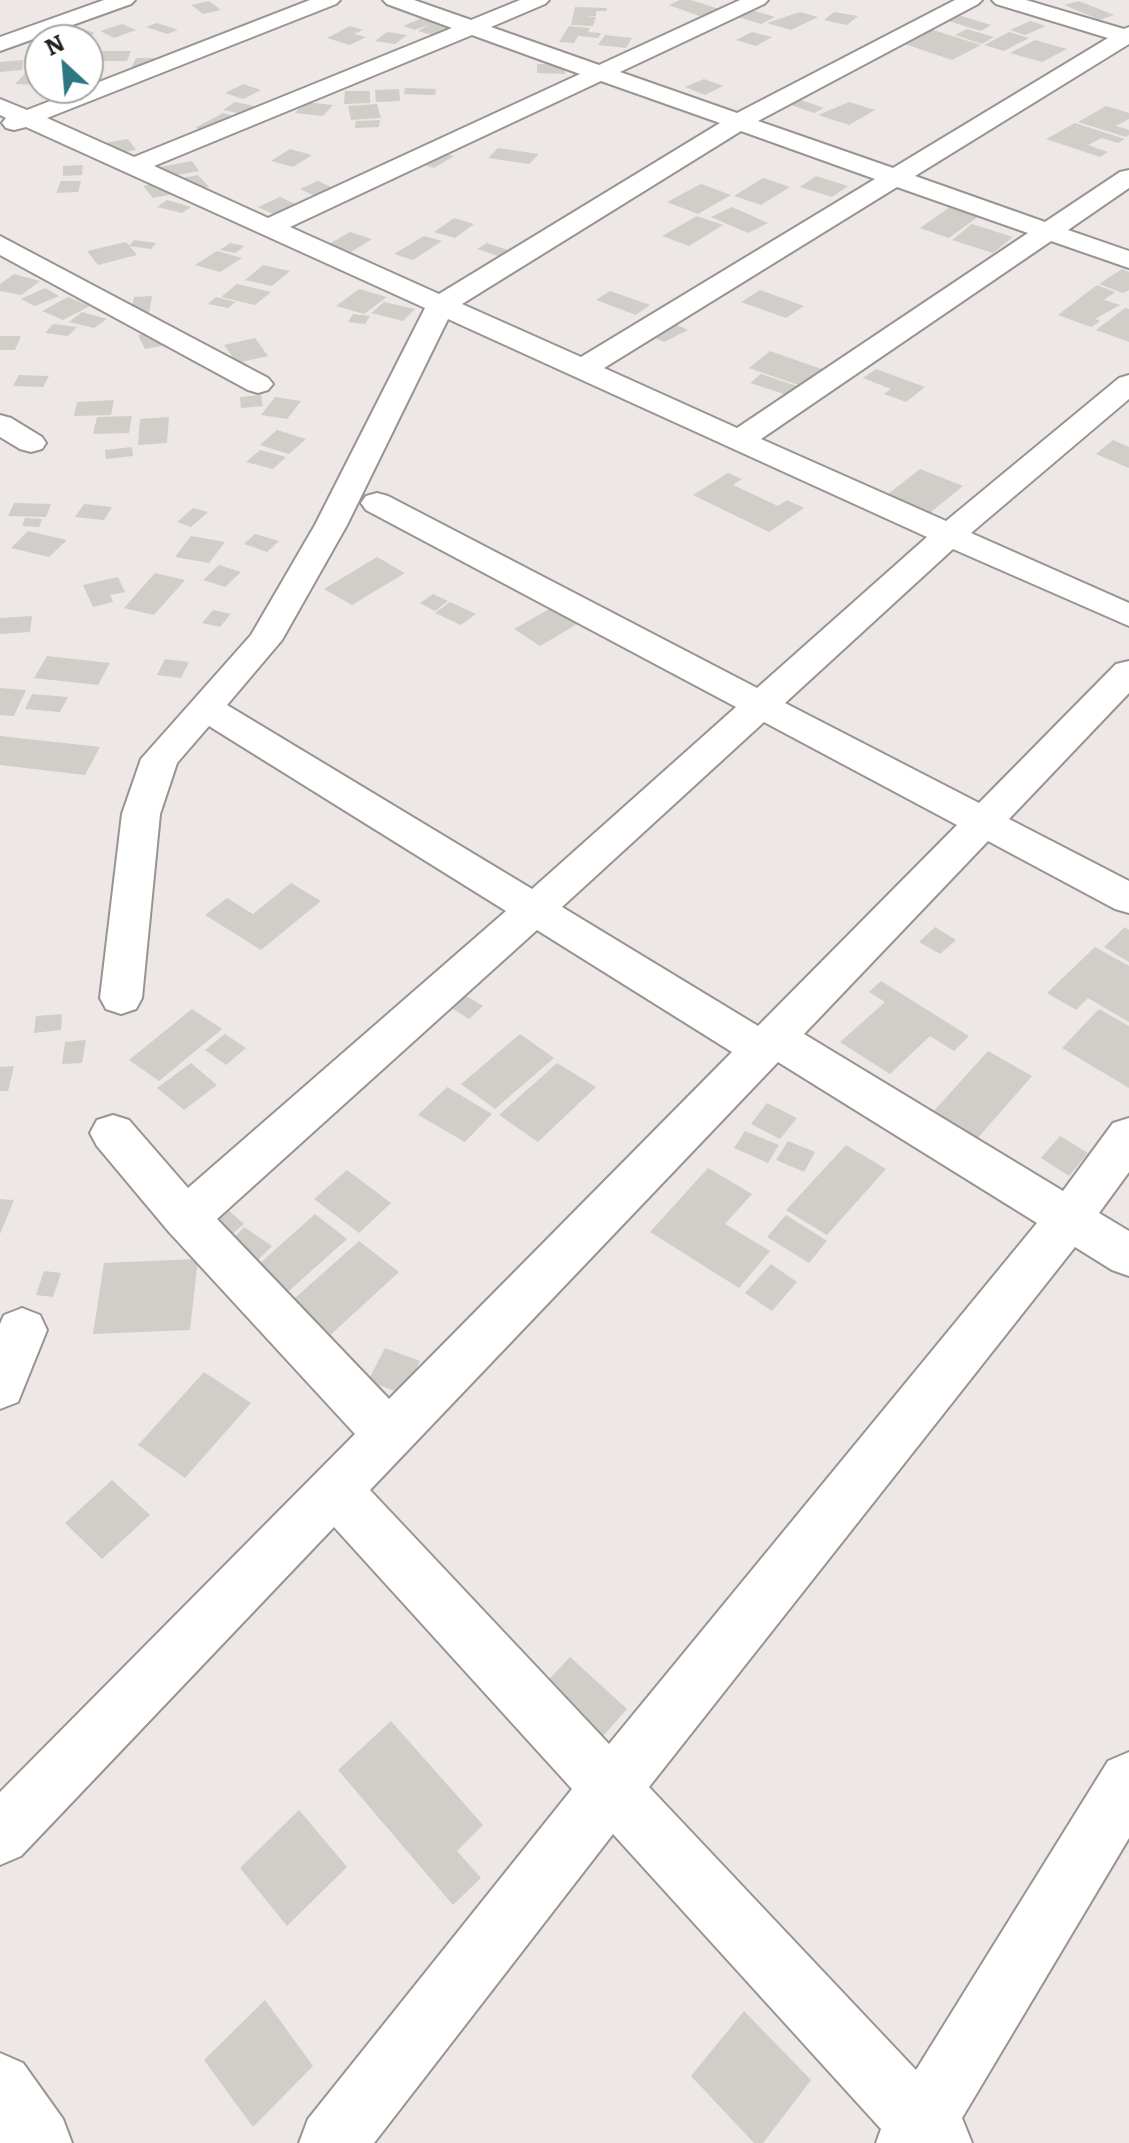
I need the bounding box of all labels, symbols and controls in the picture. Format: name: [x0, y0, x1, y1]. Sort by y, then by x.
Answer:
north arrow: [24, 24, 104, 104]
text: N: [39, 25, 70, 63]

